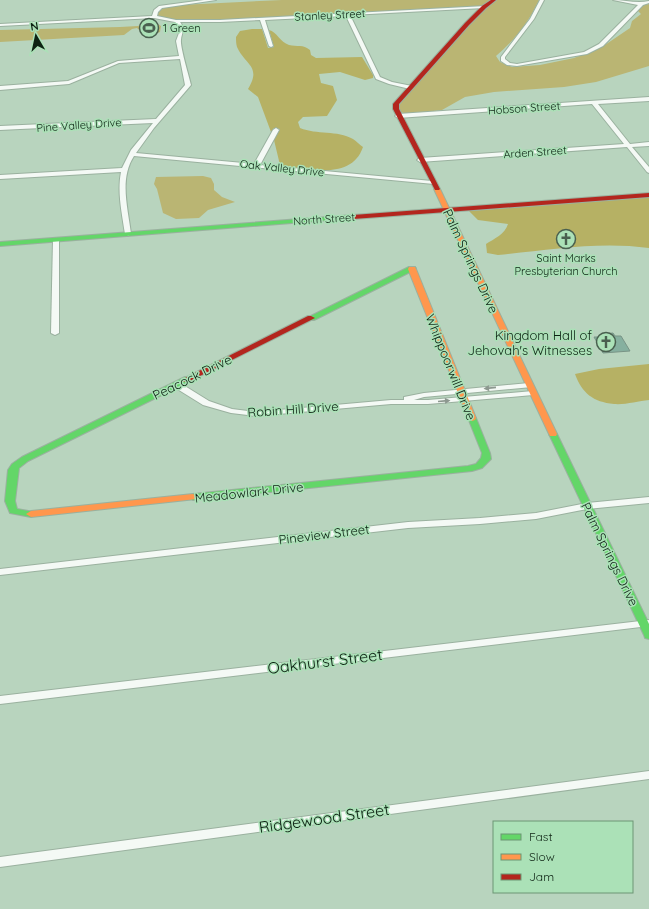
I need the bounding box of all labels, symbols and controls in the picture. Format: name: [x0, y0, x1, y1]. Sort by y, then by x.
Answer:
street label: Stanley Street: [294, 6, 366, 24]
north arrow: [16, 16, 56, 56]
sports icon: 1 Green: [138, 17, 160, 39]
text: N: [29, 19, 40, 34]
place label: 1 Green: [163, 21, 201, 35]
street label: Hobson Street: [487, 98, 561, 118]
street label: Pine Valley Drive: [36, 115, 122, 135]
street label: Arden Street: [503, 143, 567, 161]
street label: Oak Valley Drive: [239, 157, 325, 179]
street label: Palm Springs Drive: [440, 206, 502, 316]
street label: North Street: [293, 210, 356, 228]
church icon: Saint Marks Presbyterian Church: [555, 228, 577, 250]
place label: Saint Marks Presbyterian Church: [515, 251, 617, 278]
street label: Whippoorwill Drive: [422, 312, 480, 422]
place label: Kingdom Hall of Jehovah's Witnesses: [468, 327, 592, 358]
church icon: Kingdom Hall of Jehovah's Witnesses: [595, 331, 617, 353]
street label: Peacock Drive: [150, 351, 234, 403]
one-way arrow: [484, 385, 496, 392]
one-way arrow: [438, 397, 450, 404]
street label: Robin Hill Drive: [247, 398, 339, 420]
street label: Meadowlark Drive: [194, 478, 304, 506]
street label: Palm Springs Drive: [578, 500, 642, 608]
street label: Pineview Street: [278, 521, 370, 547]
street label: Oakhurst Street: [266, 644, 384, 678]
street label: Ridgewood Street: [257, 799, 391, 837]
legend: [493, 821, 633, 893]
text: Fast: [529, 829, 553, 844]
text: Slow: [529, 849, 555, 864]
text: Jam: [529, 869, 554, 884]

